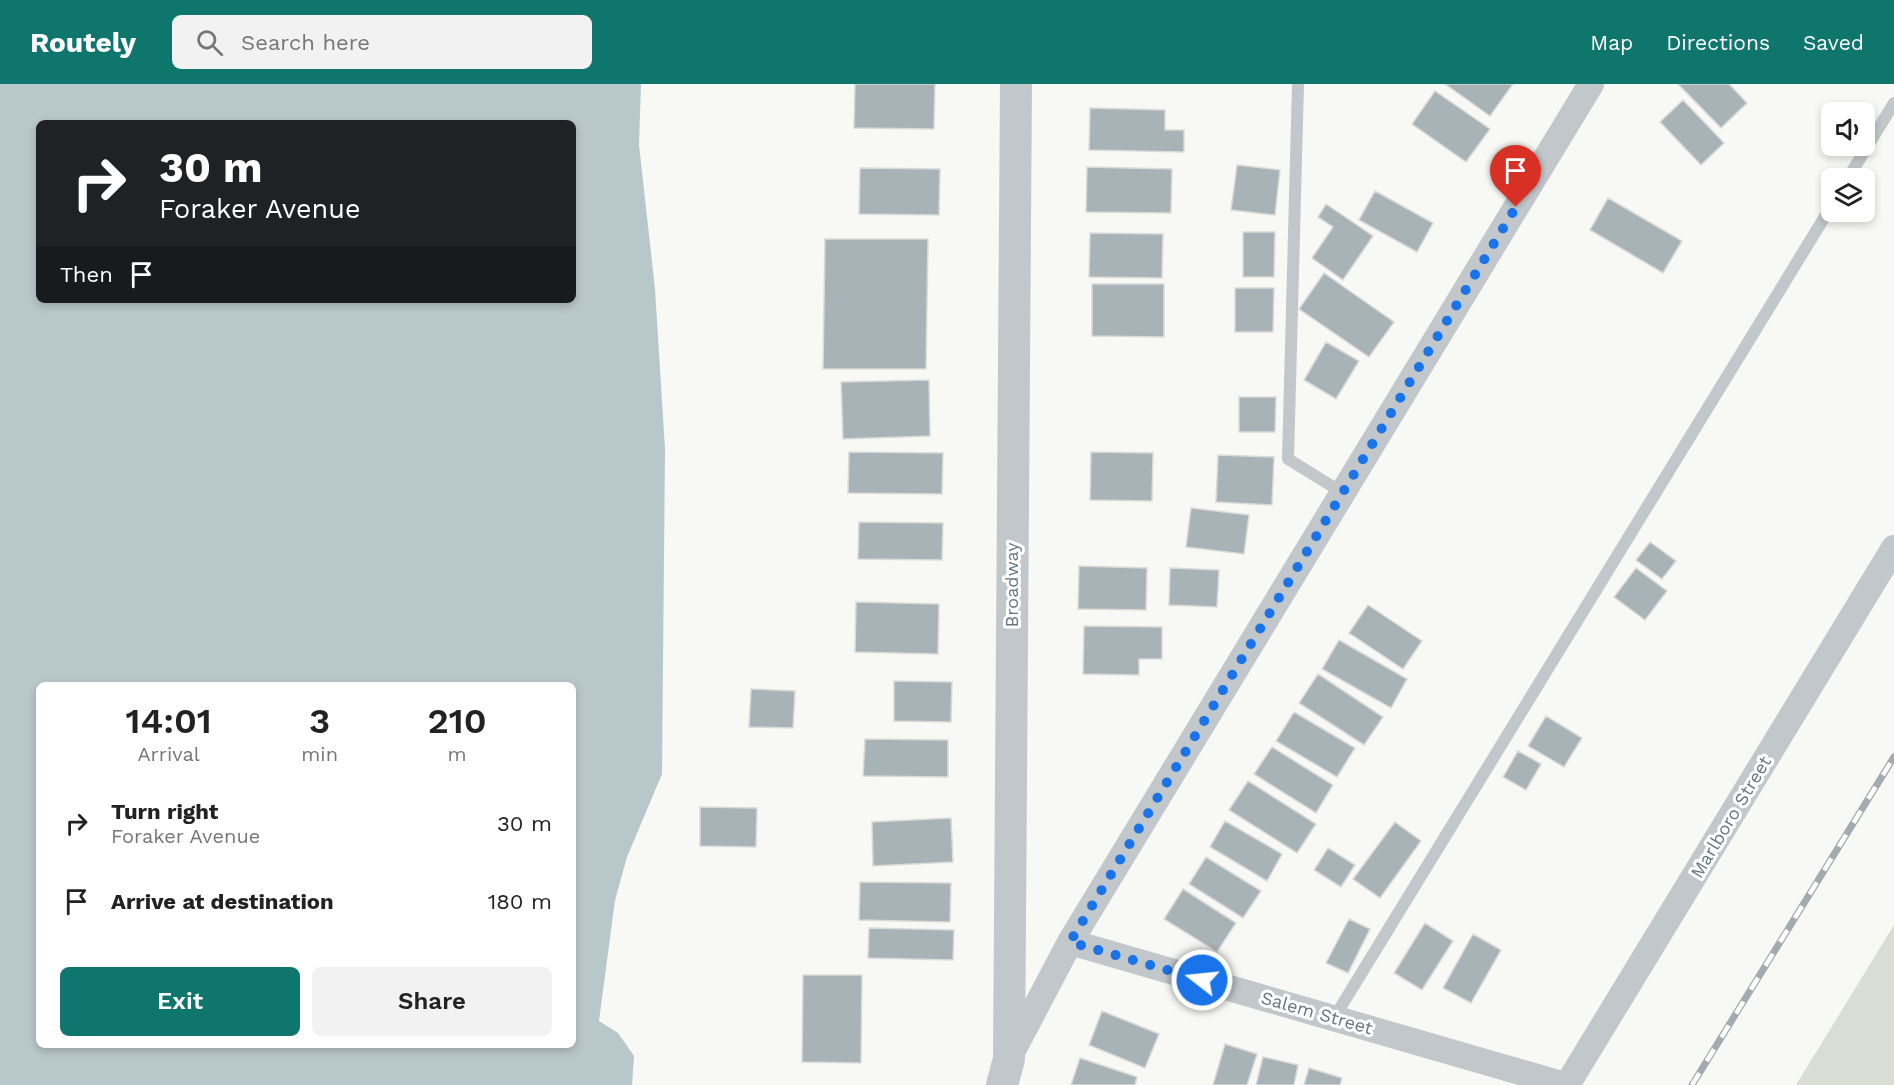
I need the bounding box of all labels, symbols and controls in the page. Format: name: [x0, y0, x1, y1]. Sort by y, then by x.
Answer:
search box: [172, 15, 592, 69]
text: Routely: [30, 26, 136, 59]
icon: search: [193, 26, 226, 59]
text: Search here: [241, 30, 370, 55]
text: Map: [1590, 30, 1633, 55]
text: Directions: [1666, 30, 1770, 55]
text: Saved: [1803, 30, 1864, 55]
map controls: [1821, 102, 1875, 222]
button: sound: [1821, 102, 1875, 156]
text: 30 m: [159, 143, 263, 192]
icon: right: [60, 144, 138, 222]
pin: [1490, 145, 1541, 207]
icon: arrive: [1499, 154, 1532, 187]
button: layers: [1821, 168, 1875, 222]
text: Foraker Avenue: [159, 193, 361, 225]
icon: arrive: [125, 258, 158, 291]
text: Then: [60, 262, 113, 287]
street label: Broadway: [1001, 542, 1022, 627]
text: 14:01: [125, 700, 212, 742]
text: 3: [309, 700, 330, 742]
text: 210: [427, 700, 487, 742]
text: Arrival: [137, 742, 200, 766]
text: min: [301, 742, 338, 766]
text: m: [447, 742, 467, 766]
street label: Marlboro Street: [1686, 752, 1775, 882]
text: Turn right: [111, 799, 218, 824]
icon: right: [60, 807, 93, 840]
text: 30 m: [497, 811, 552, 836]
text: Foraker Avenue: [111, 824, 260, 848]
icon: arrive: [60, 885, 93, 918]
text: Arrive at destination: [111, 889, 334, 914]
text: 180 m: [488, 889, 552, 914]
position arrow: [1170, 948, 1234, 1012]
button: Exit: [60, 967, 300, 1036]
button: Share: [312, 967, 552, 1036]
street label: Salem Street: [1259, 987, 1376, 1039]

